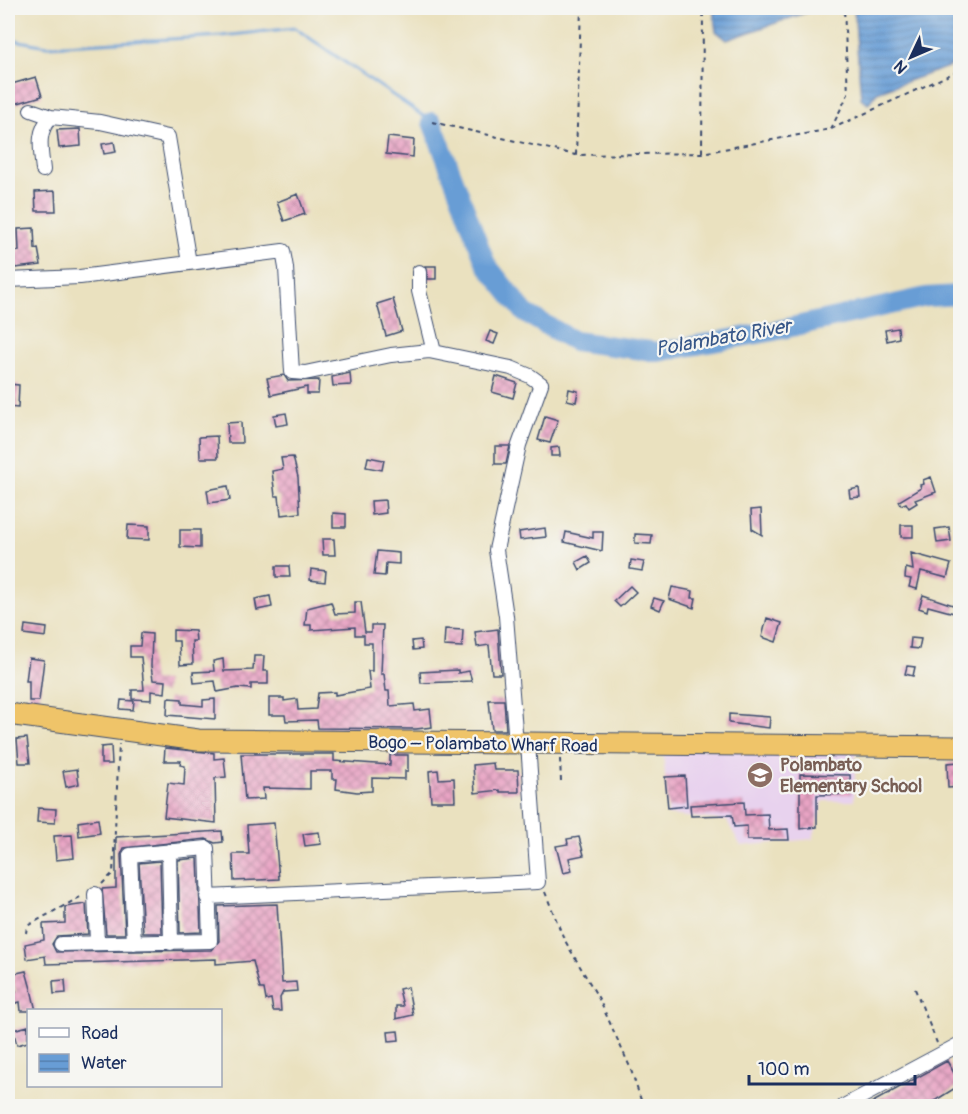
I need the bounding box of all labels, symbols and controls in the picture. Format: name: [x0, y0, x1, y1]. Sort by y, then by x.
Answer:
north arrow: [881, 27, 941, 87]
text: N: [890, 56, 912, 78]
water label: Polambato River: [653, 313, 796, 362]
street label: Bogo – Polambato Wharf Road: [368, 731, 598, 758]
place label: Polambato Elementary School: [780, 754, 922, 798]
school or university icon: Polambato Elementary School: [745, 760, 775, 790]
legend: [27, 1009, 222, 1087]
text: Road: [81, 1022, 118, 1045]
scale bar: [749, 1048, 916, 1086]
text: Water: [81, 1052, 127, 1075]
text: 100 m: [758, 1058, 810, 1081]

